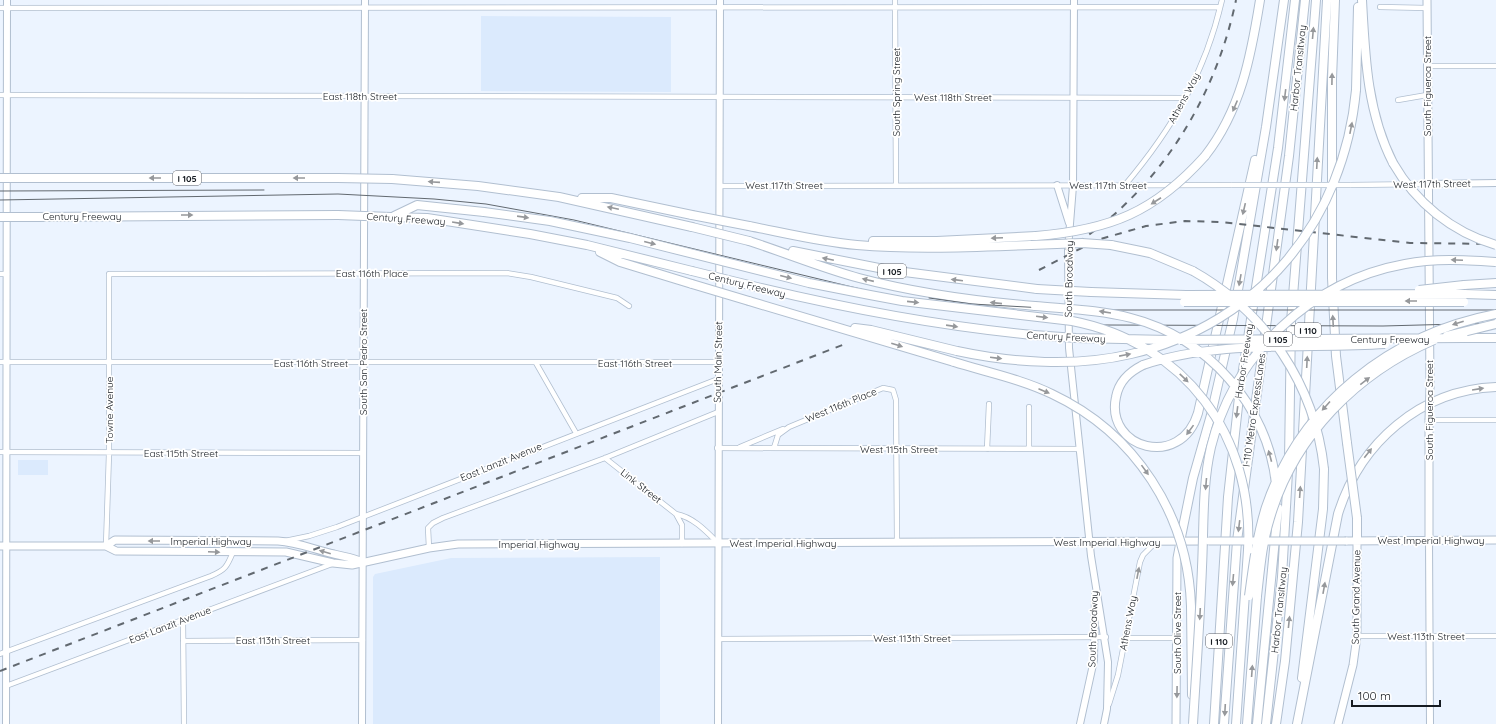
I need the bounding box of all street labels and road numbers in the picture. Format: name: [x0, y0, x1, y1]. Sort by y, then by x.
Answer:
street label: Harbor Transitway: [1287, 24, 1309, 112]
street label: South Figueroa Street: [1421, 35, 1434, 136]
street label: South Spring Street: [890, 47, 903, 136]
street label: Athens Way: [1165, 70, 1203, 126]
street label: East 118th Street: [323, 90, 398, 103]
street label: West 118th Street: [914, 91, 993, 104]
road number: I 105: [173, 171, 201, 185]
street label: West 117th Street: [1393, 177, 1472, 191]
street label: West 117th Street: [745, 179, 823, 192]
street label: West 117th Street: [1069, 179, 1147, 192]
street label: Century Freeway: [42, 210, 122, 223]
street label: Century Freeway: [366, 210, 446, 228]
street label: South Broadway: [1062, 241, 1076, 317]
road number: I 105: [878, 264, 906, 278]
street label: East 116th Place: [336, 267, 408, 280]
street label: Century Freeway: [707, 269, 787, 301]
street label: South San Pedro Street: [357, 308, 370, 415]
street label: South Main Street: [711, 321, 725, 403]
street label: Harbor Freeway: [1232, 323, 1256, 399]
road number: I 110: [1295, 323, 1321, 337]
street label: Century Freeway: [1026, 328, 1106, 346]
road number: I 105: [1264, 332, 1292, 346]
street label: Century Freeway: [1350, 333, 1430, 346]
street label: I-110 Metro ExpressLanes: [1240, 352, 1268, 468]
street label: East 116th Street: [274, 357, 349, 370]
street label: East 116th Street: [598, 357, 673, 370]
street label: South Figueroa Street: [1423, 359, 1436, 460]
street label: Towne Avenue: [103, 376, 116, 443]
street label: West 116th Place: [803, 385, 879, 425]
street label: East Lanzit Avenue: [458, 440, 544, 484]
street label: West 115th Street: [860, 443, 939, 456]
street label: East 115th Street: [144, 447, 219, 460]
street label: Link Street: [618, 466, 665, 506]
street label: West Imperial Highway: [1378, 534, 1484, 547]
street label: Imperial Highway: [171, 535, 251, 548]
street label: West Imperial Highway: [1054, 536, 1160, 549]
street label: West Imperial Highway: [730, 537, 836, 550]
street label: Imperial Highway: [499, 538, 579, 551]
street label: South Grand Avenue: [1349, 549, 1363, 644]
street label: Harbor Transitway: [1268, 566, 1290, 654]
street label: South Broadway: [1085, 590, 1101, 668]
street label: South Olive Street: [1171, 591, 1184, 674]
street label: Athens Way: [1116, 594, 1140, 652]
street label: East Lanzit Avenue: [127, 603, 213, 647]
street label: West 113th Street: [1387, 630, 1465, 643]
street label: West 113th Street: [873, 632, 951, 645]
street label: East 113th Street: [236, 634, 311, 647]
road number: I 110: [1206, 634, 1232, 648]

